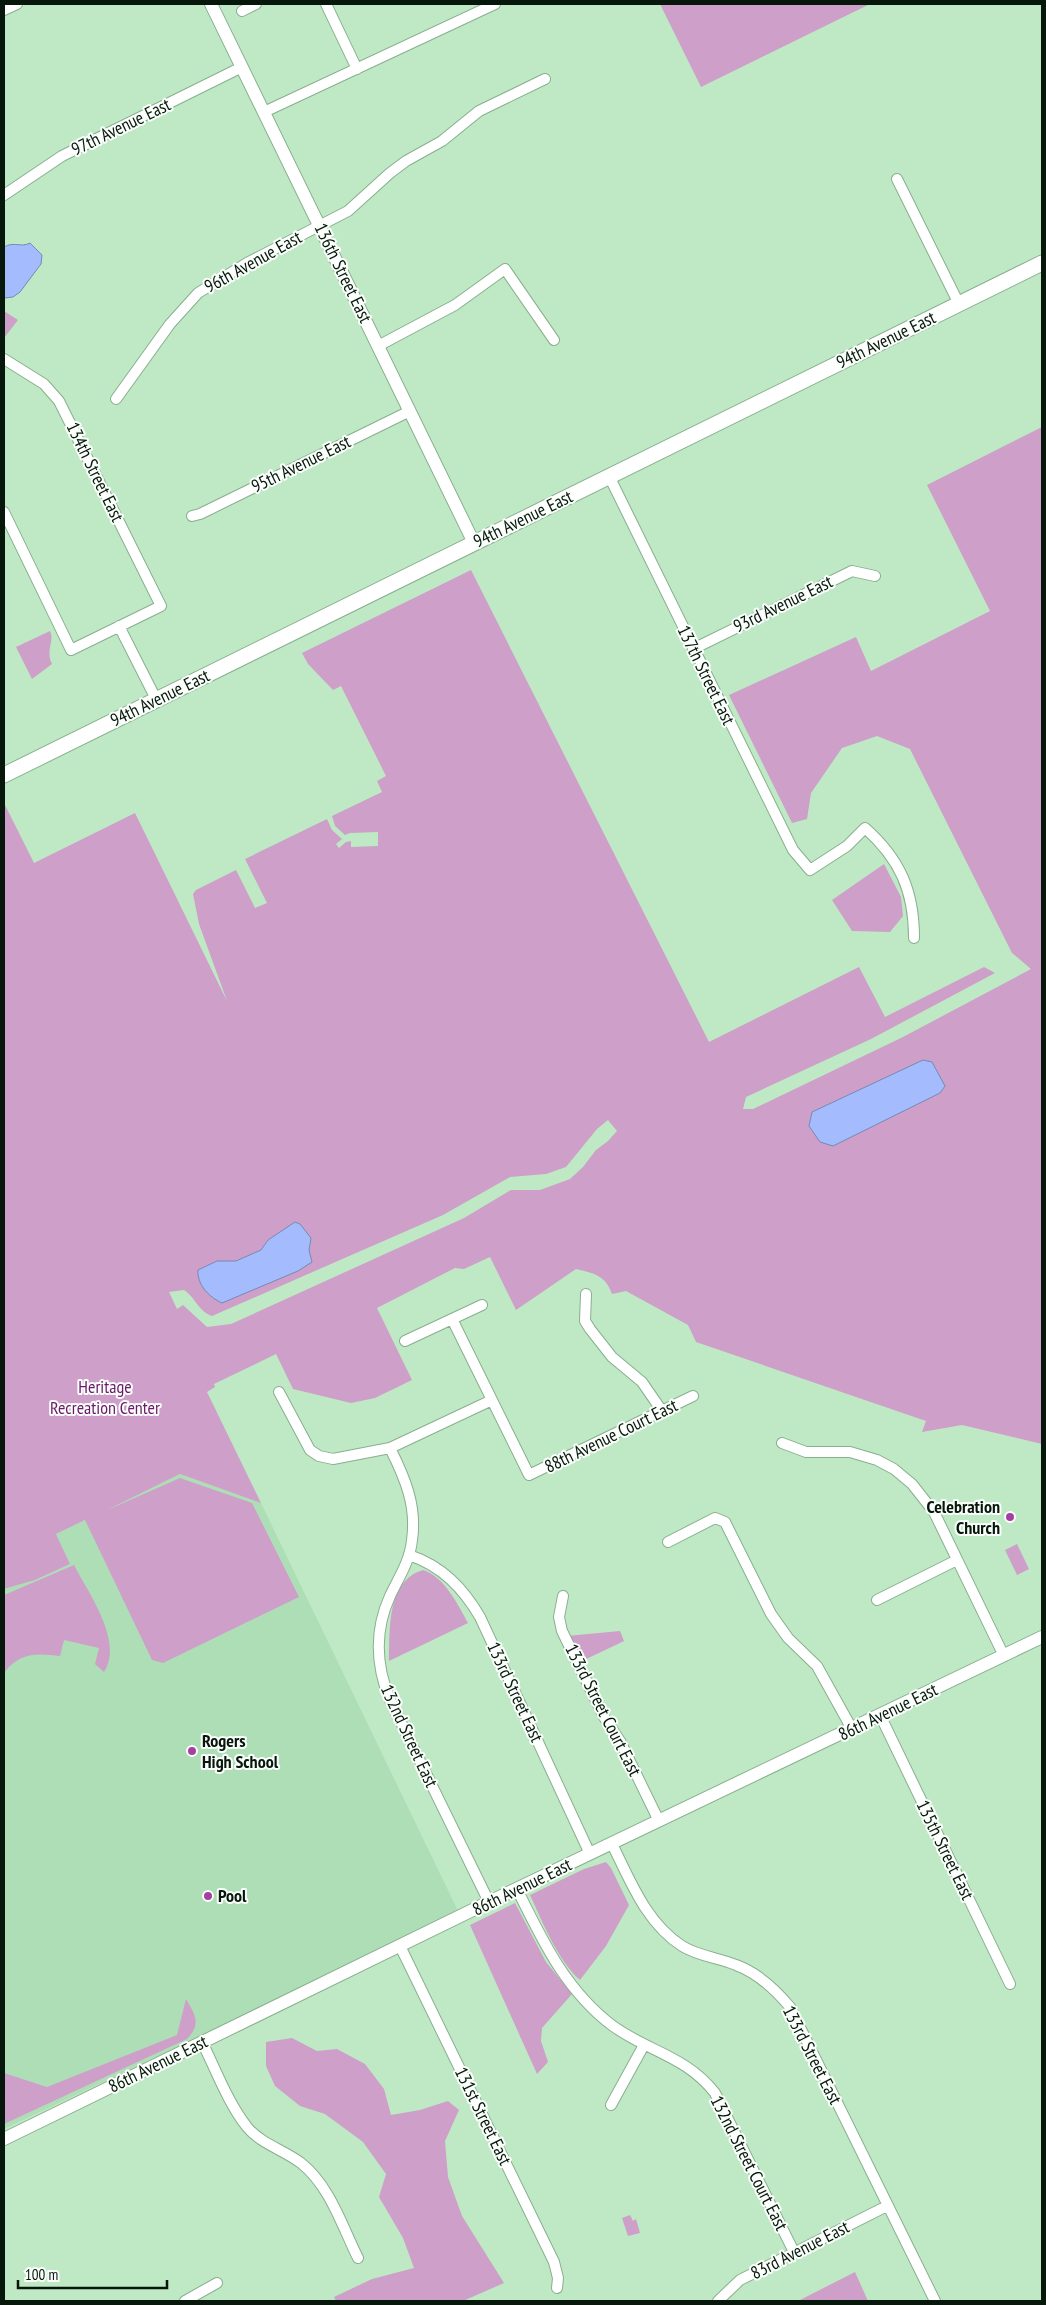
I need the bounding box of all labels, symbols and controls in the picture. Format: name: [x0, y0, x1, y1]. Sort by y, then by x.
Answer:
street label: 97th Avenue East: [67, 93, 174, 160]
street label: 136th Street East: [309, 219, 377, 326]
street label: 96th Avenue East: [200, 225, 305, 298]
street label: 94th Avenue East: [832, 306, 939, 373]
street label: 134th Street East: [61, 418, 129, 525]
street label: 95th Avenue East: [247, 430, 354, 497]
street label: 94th Avenue East: [469, 485, 576, 552]
street label: 93rd Avenue East: [729, 570, 836, 637]
street label: 137th Street East: [672, 621, 740, 728]
street label: 94th Avenue East: [106, 664, 213, 731]
park label: Heritage Recreation Center: [50, 1375, 160, 1419]
street label: 88th Avenue Court East: [541, 1393, 681, 1478]
place label: Celebration Church: [926, 1495, 1000, 1539]
marker: Celebration Church: [1004, 1511, 1016, 1523]
street label: 133rd Street East: [482, 1638, 549, 1746]
street label: 133rd Street Court East: [560, 1640, 647, 1780]
street label: 86th Avenue East: [834, 1678, 941, 1745]
street label: 132nd Street East: [376, 1681, 443, 1791]
place label: Rogers High School: [202, 1729, 279, 1773]
marker: Rogers High School: [186, 1745, 198, 1757]
street label: 135th Street East: [911, 1796, 979, 1903]
street label: 86th Avenue East: [468, 1853, 575, 1920]
place label: Pool: [218, 1884, 247, 1907]
marker: Pool: [202, 1890, 214, 1902]
street label: 133rd Street East: [778, 2001, 847, 2108]
street label: 86th Avenue East: [104, 2030, 211, 2097]
street label: 131st Street East: [450, 2063, 517, 2169]
street label: 132nd Street Court East: [706, 2091, 793, 2234]
street label: 83rd Avenue East: [747, 2215, 853, 2284]
scale bar: [18, 2258, 166, 2290]
text: 100 m: [25, 2265, 58, 2284]

